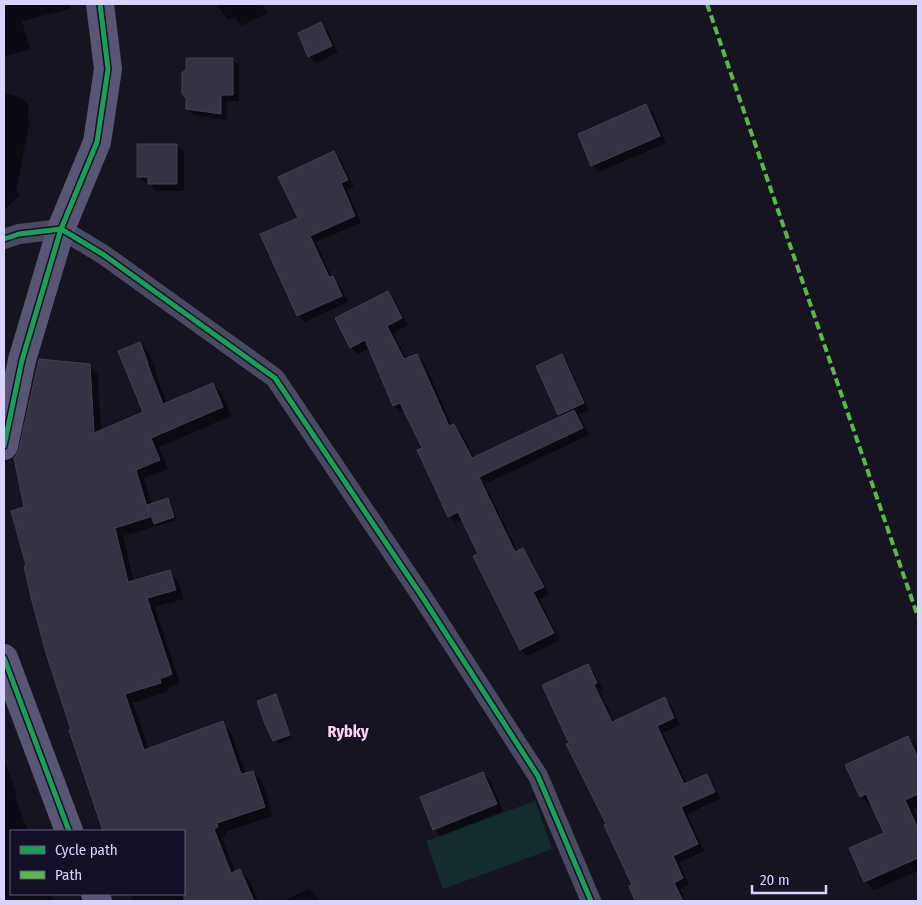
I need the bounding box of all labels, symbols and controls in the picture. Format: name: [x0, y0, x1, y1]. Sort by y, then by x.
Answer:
district label: Rybky: [327, 722, 369, 741]
legend: [10, 830, 185, 895]
text: Cycle path: [55, 841, 118, 859]
scale bar: [752, 862, 826, 894]
text: Path: [55, 866, 82, 884]
text: 20 m: [760, 871, 790, 889]

